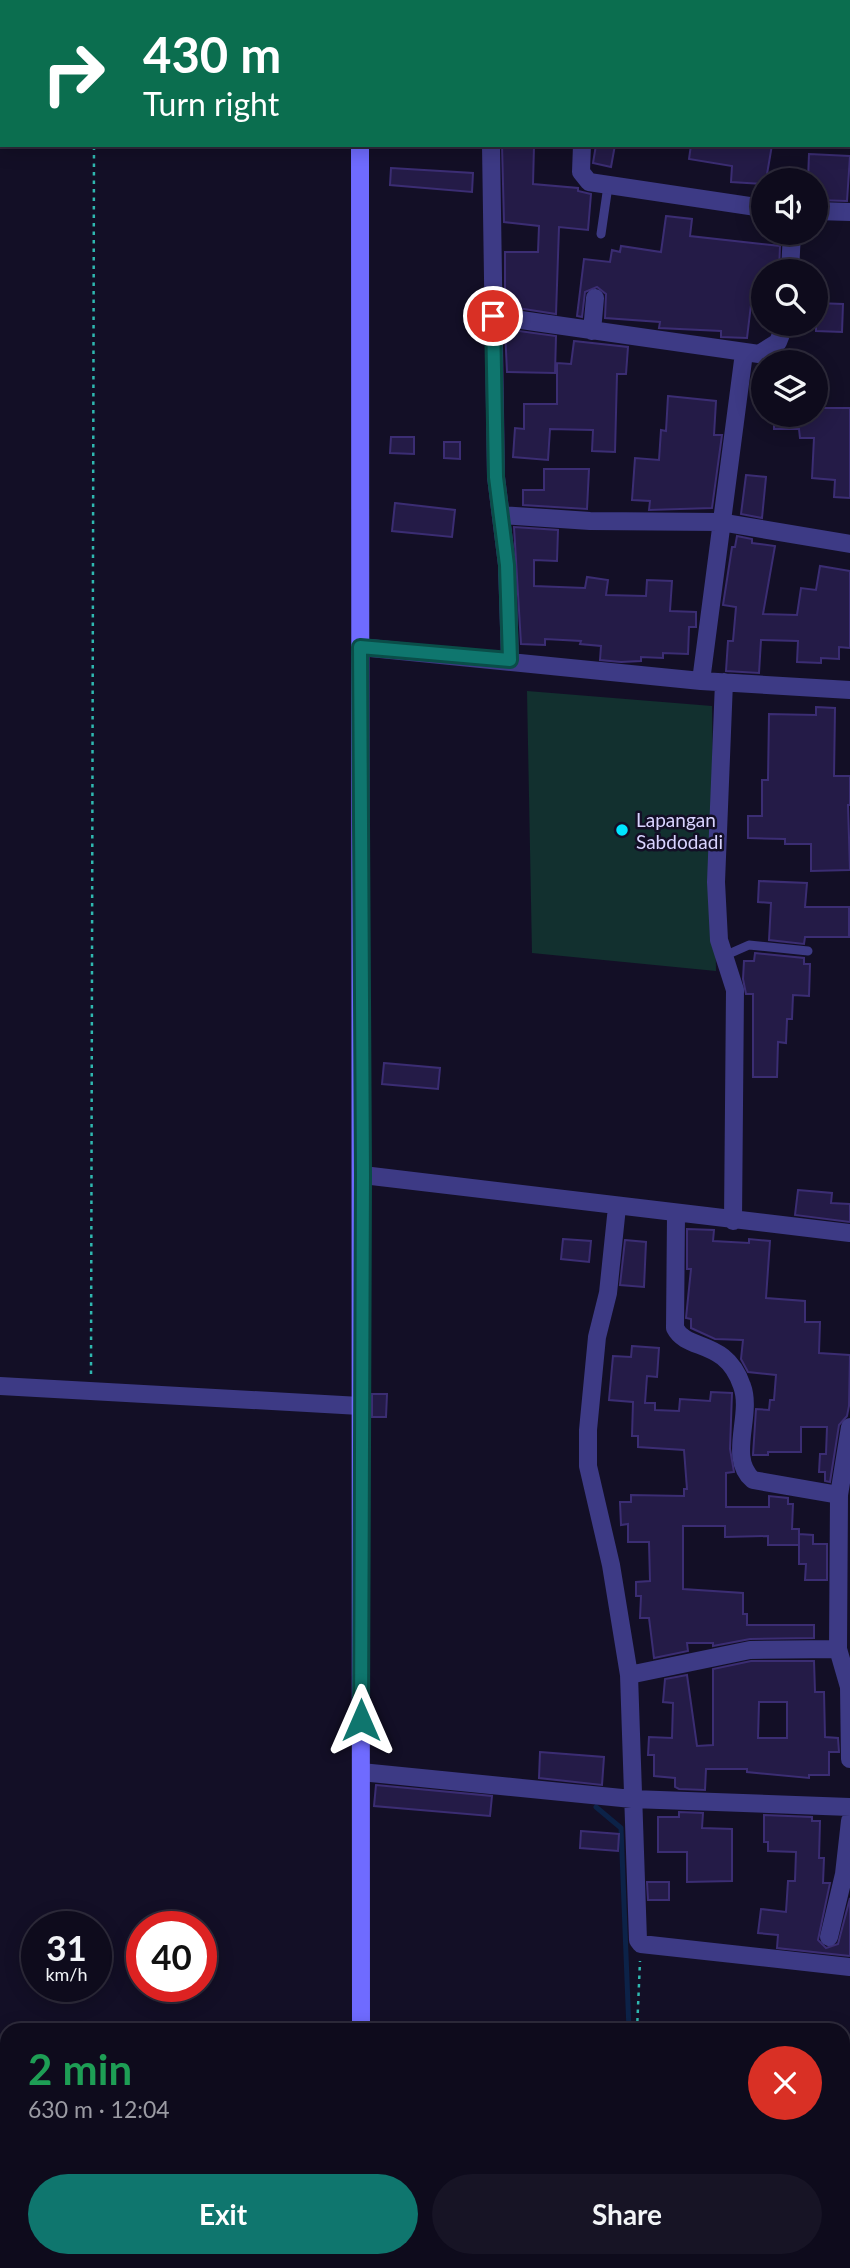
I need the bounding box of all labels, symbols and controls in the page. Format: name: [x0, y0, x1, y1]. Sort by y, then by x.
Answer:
text: 430 m: [143, 25, 281, 83]
icon: right: [28, 28, 119, 119]
text: Turn right: [143, 84, 279, 123]
map controls: [751, 168, 828, 427]
button: sound: [751, 168, 828, 245]
button: search: [751, 259, 828, 336]
pin: [463, 286, 523, 346]
icon: arrive: [474, 297, 512, 335]
button: layers: [751, 350, 828, 427]
place label: Lapangan Sabdodadi: [636, 808, 723, 853]
marker: Lapangan Sabdodadi: [614, 822, 630, 838]
position arrow: [324, 1683, 398, 1757]
speed limit sign: 40: [126, 1911, 217, 2002]
text: 31: [46, 1926, 87, 1968]
text: km/h: [45, 1963, 88, 1985]
text: 2 min: [28, 2044, 132, 2094]
button: close: [748, 2046, 822, 2120]
text: 630 m · 12:04: [28, 2095, 170, 2123]
button: Exit: [28, 2174, 418, 2254]
button: Share: [432, 2174, 822, 2254]

